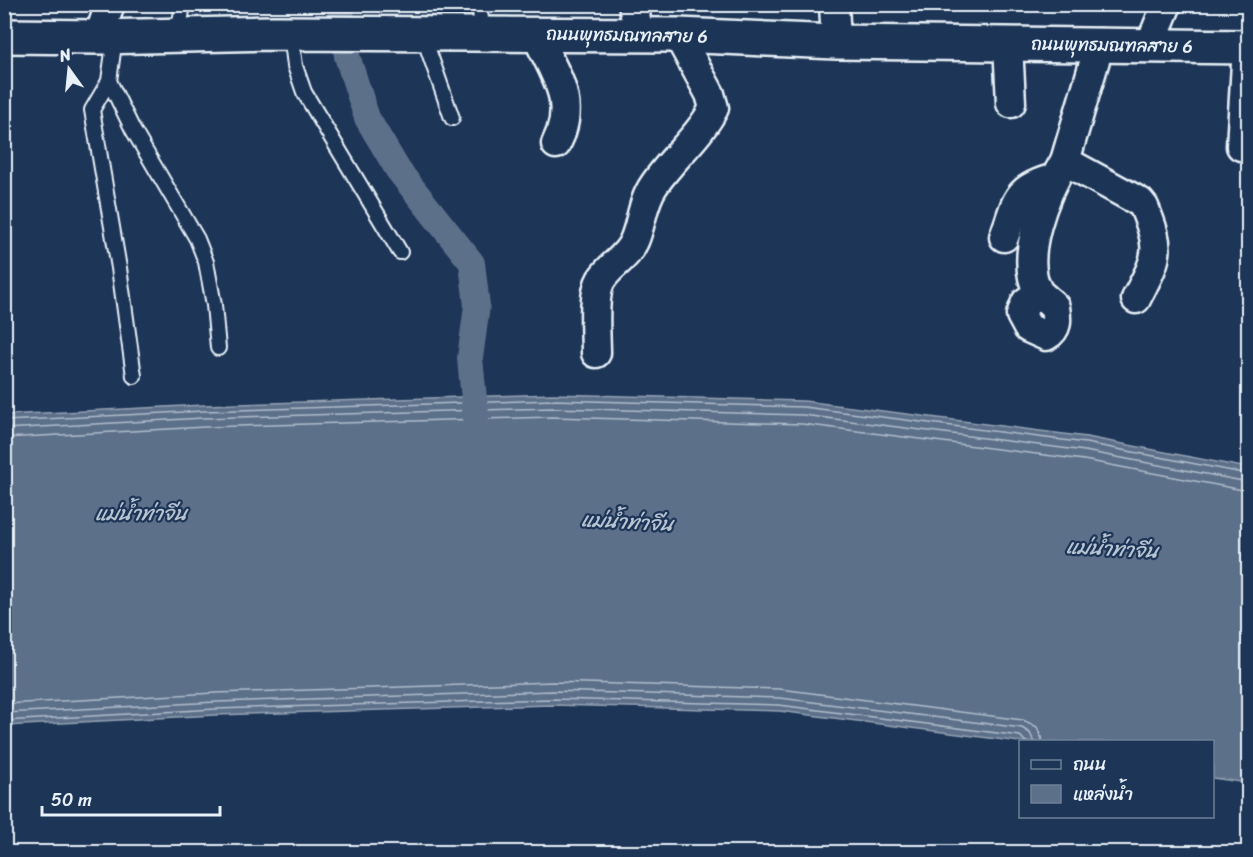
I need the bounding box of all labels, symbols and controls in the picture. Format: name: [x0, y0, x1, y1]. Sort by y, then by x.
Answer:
street label: ถนนพุทธมณฑลสาย 6: [546, 18, 708, 52]
street label: ถนนพุทธมณฑลสาย 6: [1031, 28, 1193, 62]
north arrow: [39, 39, 99, 99]
text: N: [55, 39, 75, 71]
water label: แม่น้ำท่าจีน: [95, 496, 189, 531]
water label: แม่น้ำท่าจีน: [580, 502, 676, 542]
water label: แม่น้ำท่าจีน: [1065, 529, 1161, 569]
legend: [1019, 740, 1214, 818]
text: ถนน: [1073, 748, 1106, 780]
text: แหล่งน้ำ: [1073, 778, 1133, 810]
scale bar: [42, 779, 220, 817]
text: 50 m: [51, 784, 92, 816]

